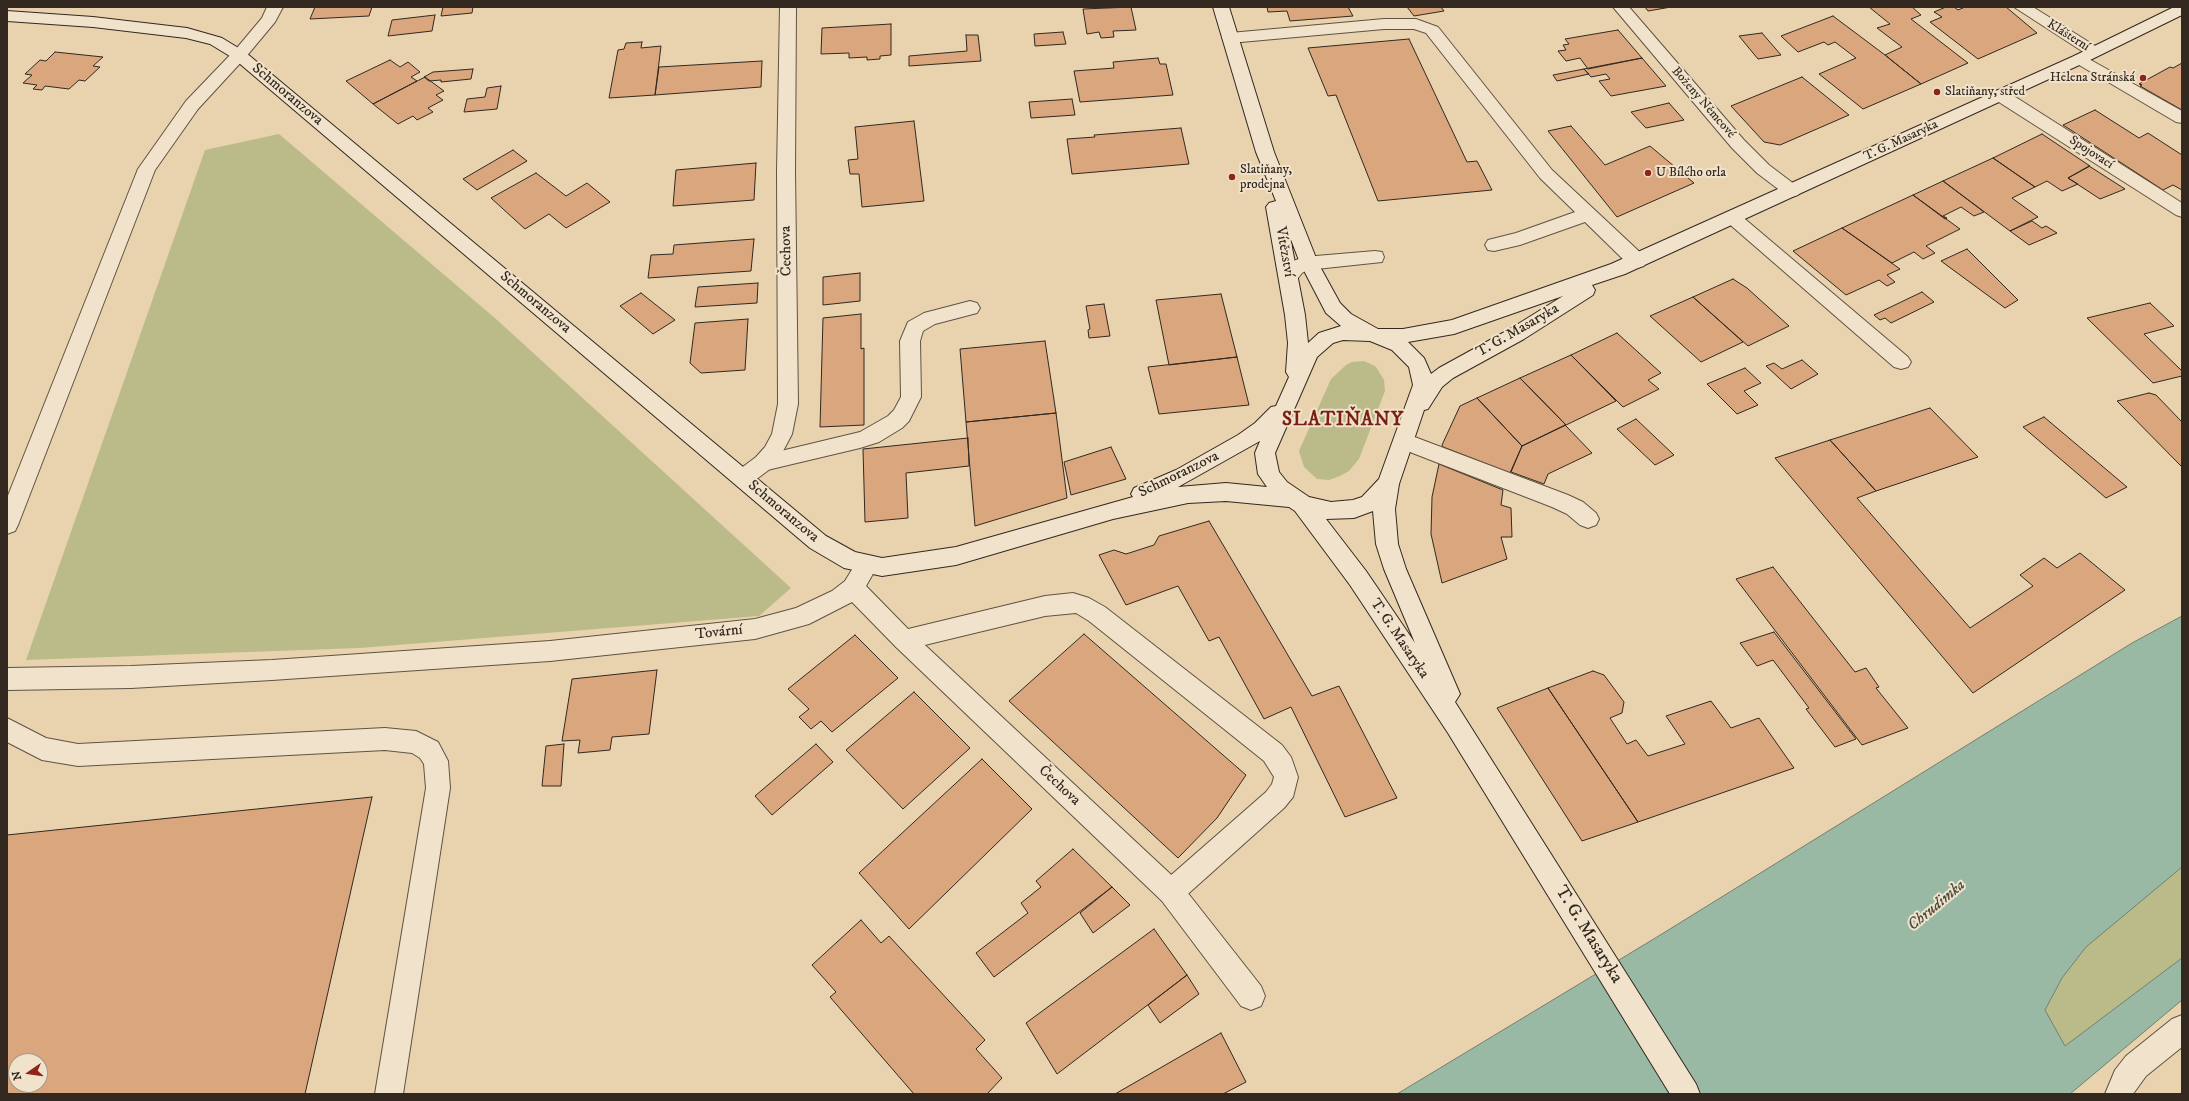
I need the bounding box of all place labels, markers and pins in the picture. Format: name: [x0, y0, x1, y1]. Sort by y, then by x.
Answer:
place label: Helena Stránská: [2050, 70, 2135, 86]
marker: Helena Stránská: [2138, 73, 2148, 83]
place label: Slatiňany, střed: [1945, 84, 2025, 100]
marker: Slatiňany, střed: [1932, 87, 1942, 97]
place label: Slatiňany, prodejna: [1240, 162, 1292, 193]
place label: U Bílého orla: [1656, 165, 1726, 181]
marker: U Bílého orla: [1643, 168, 1653, 178]
marker: Slatiňany, prodejna: [1227, 172, 1237, 182]

